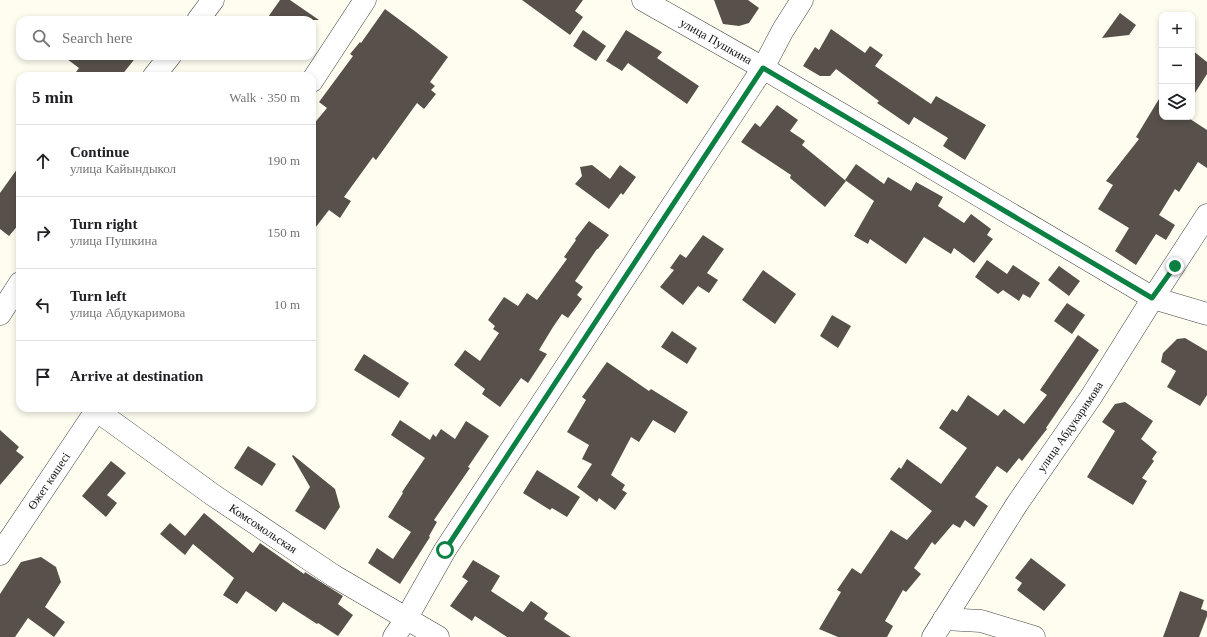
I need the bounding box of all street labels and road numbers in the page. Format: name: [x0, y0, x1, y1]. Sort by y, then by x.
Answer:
street label: улица Пушкина: [678, 15, 755, 68]
street label: улица Абдукаримова: [1034, 378, 1106, 475]
street label: Өжет көшесі: [25, 449, 74, 512]
street label: Комсомольская: [227, 501, 300, 557]

